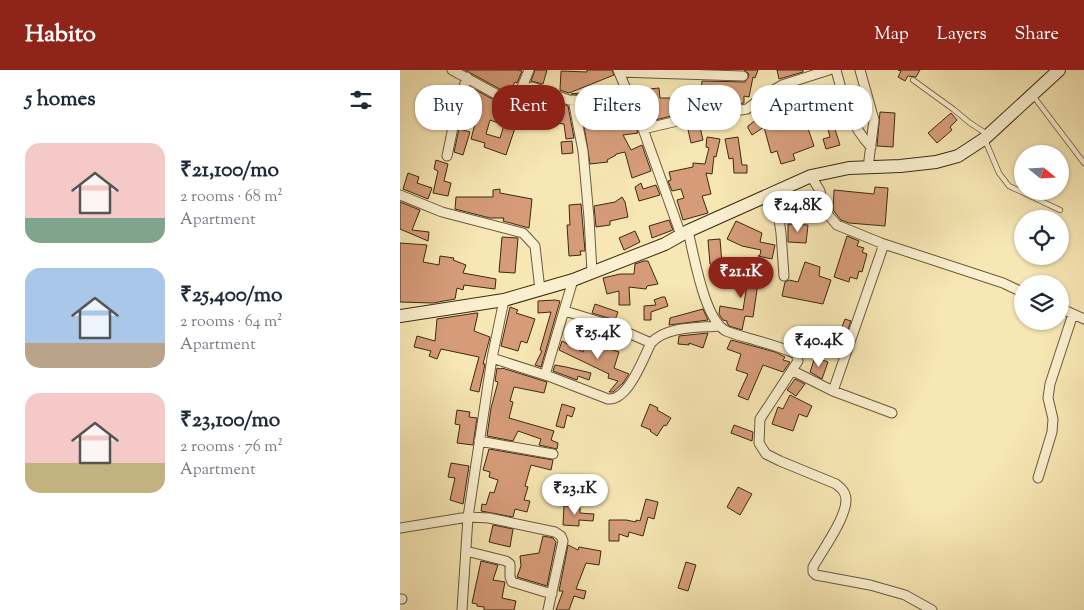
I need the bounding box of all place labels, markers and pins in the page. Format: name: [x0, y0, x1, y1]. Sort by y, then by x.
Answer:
pin: ₹24.8K: [757, 190, 839, 233]
pin: ₹21.1K: [700, 256, 782, 299]
pin: ₹25.4K: [557, 318, 639, 360]
pin: ₹40.4K: [778, 326, 860, 368]
pin: ₹23.1K: [534, 474, 616, 516]

